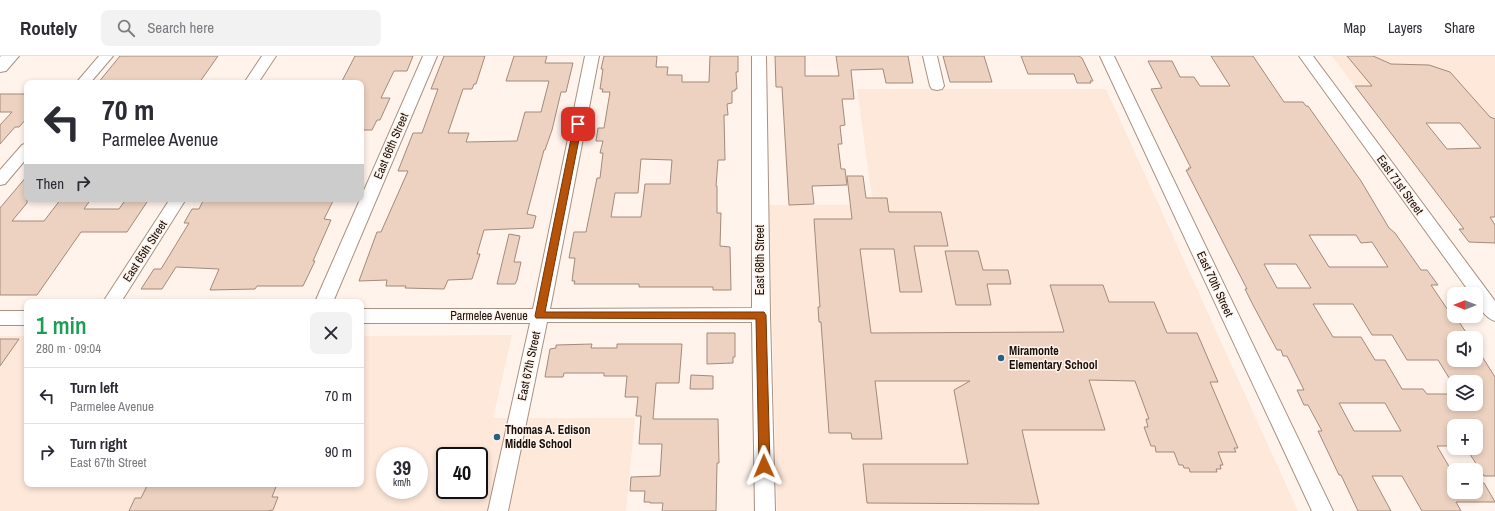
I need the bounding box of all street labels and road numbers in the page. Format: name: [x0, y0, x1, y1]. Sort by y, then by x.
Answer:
street label: East 66th Street: [370, 110, 412, 182]
street label: East 71st Street: [1373, 152, 1427, 218]
street label: East 65th Street: [119, 217, 171, 285]
street label: East 68th Street: [752, 224, 768, 295]
street label: East 70th Street: [1193, 249, 1237, 320]
street label: Parmelee Avenue: [450, 308, 528, 324]
street label: East 67th Street: [514, 330, 544, 402]

